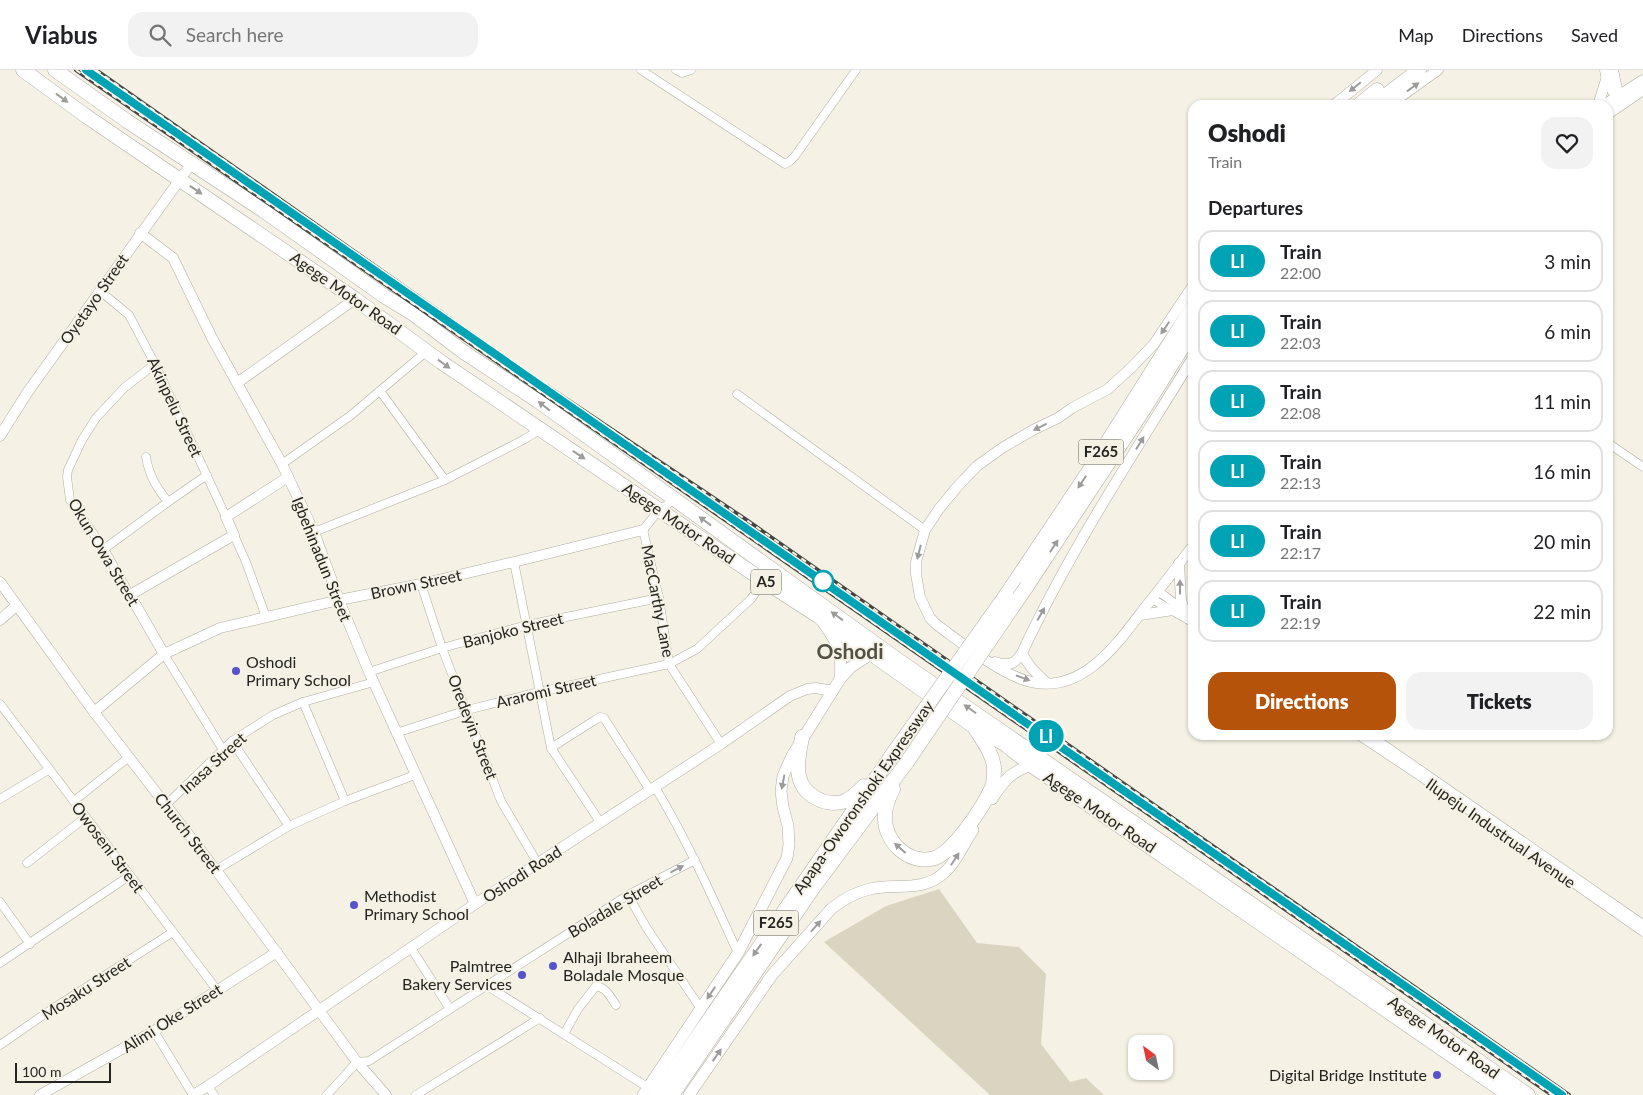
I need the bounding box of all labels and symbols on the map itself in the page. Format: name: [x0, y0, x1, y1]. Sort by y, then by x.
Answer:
one-way arrow: [1349, 82, 1362, 93]
one-way arrow: [1406, 82, 1419, 93]
one-way arrow: [55, 93, 68, 104]
one-way arrow: [189, 185, 203, 195]
street label: Agege Motor Road: [287, 247, 406, 338]
street label: Oyetayo Street: [55, 250, 132, 348]
one-way arrow: [1160, 321, 1170, 334]
street label: Akinpelu Street: [144, 354, 207, 460]
one-way arrow: [437, 358, 450, 369]
one-way arrow: [537, 401, 551, 411]
one-way arrow: [1033, 423, 1047, 431]
one-way arrow: [1135, 437, 1145, 450]
road number: F265: [1078, 440, 1124, 464]
one-way arrow: [572, 450, 585, 460]
one-way arrow: [1077, 475, 1087, 488]
street label: Agege Motor Road: [619, 478, 739, 567]
street label: Okun Owa Street: [65, 494, 144, 609]
street label: Igbehinadun Street: [289, 494, 356, 624]
one-way arrow: [698, 516, 712, 526]
one-way arrow: [1049, 539, 1059, 553]
street label: MacCarthy Lane: [638, 543, 679, 659]
one-way arrow: [915, 545, 923, 560]
street label: Brown Street: [369, 565, 463, 602]
road number: A5: [751, 570, 781, 594]
unlabelled marker: [812, 570, 834, 592]
one-way arrow: [1176, 579, 1184, 595]
one-way arrow: [1037, 607, 1046, 621]
street label: Banjoko Street: [461, 608, 565, 651]
one-way arrow: [830, 611, 844, 621]
district label: Oshodi: [816, 638, 884, 663]
place label: Oshodi Primary School: [246, 652, 351, 689]
marker: Oshodi Primary School: [230, 665, 242, 677]
street label: Araromi Street: [494, 670, 598, 711]
street label: Oredeyin Street: [445, 672, 502, 782]
one-way arrow: [1015, 675, 1030, 682]
street label: Apapa-Oworonshoki Expressway: [788, 696, 937, 897]
one-way arrow: [963, 704, 977, 714]
line badge: LI: [1024, 720, 1068, 752]
street label: Inasa Street: [176, 728, 250, 797]
street label: Agege Motor Road: [1040, 767, 1160, 856]
one-way arrow: [778, 774, 786, 790]
street label: Ilupeju Industrual Avenue: [1423, 774, 1580, 891]
street label: Church Street: [151, 789, 226, 877]
street label: Owoseni Street: [68, 798, 149, 896]
street label: Oshodi Road: [479, 841, 565, 906]
one-way arrow: [893, 843, 906, 854]
one-way arrow: [950, 852, 960, 866]
one-way arrow: [670, 865, 685, 873]
street label: Boladale Street: [564, 870, 665, 941]
place label: Methodist Primary School: [364, 886, 469, 923]
marker: Methodist Primary School: [348, 899, 360, 911]
road number: F265: [754, 910, 798, 936]
one-way arrow: [810, 921, 822, 933]
one-way arrow: [752, 943, 762, 957]
place label: Alhaji Ibraheem Boladale Mosque: [563, 947, 684, 984]
street label: Mosaku Street: [38, 952, 134, 1023]
place label: Palmtree Bakery Services: [402, 956, 512, 993]
marker: Alhaji Ibraheem Boladale Mosque: [547, 960, 559, 972]
marker: Palmtree Bakery Services: [516, 969, 528, 981]
street label: Alimi Oke Street: [118, 979, 226, 1056]
one-way arrow: [707, 986, 716, 1000]
street label: Agege Motor Road: [1385, 991, 1504, 1082]
north arrow: [1128, 1035, 1172, 1080]
one-way arrow: [712, 1048, 722, 1062]
scale bar: [15, 1060, 111, 1083]
place label: Digital Bridge Institute: [1269, 1065, 1427, 1084]
marker: Digital Bridge Institute: [1431, 1069, 1443, 1081]

